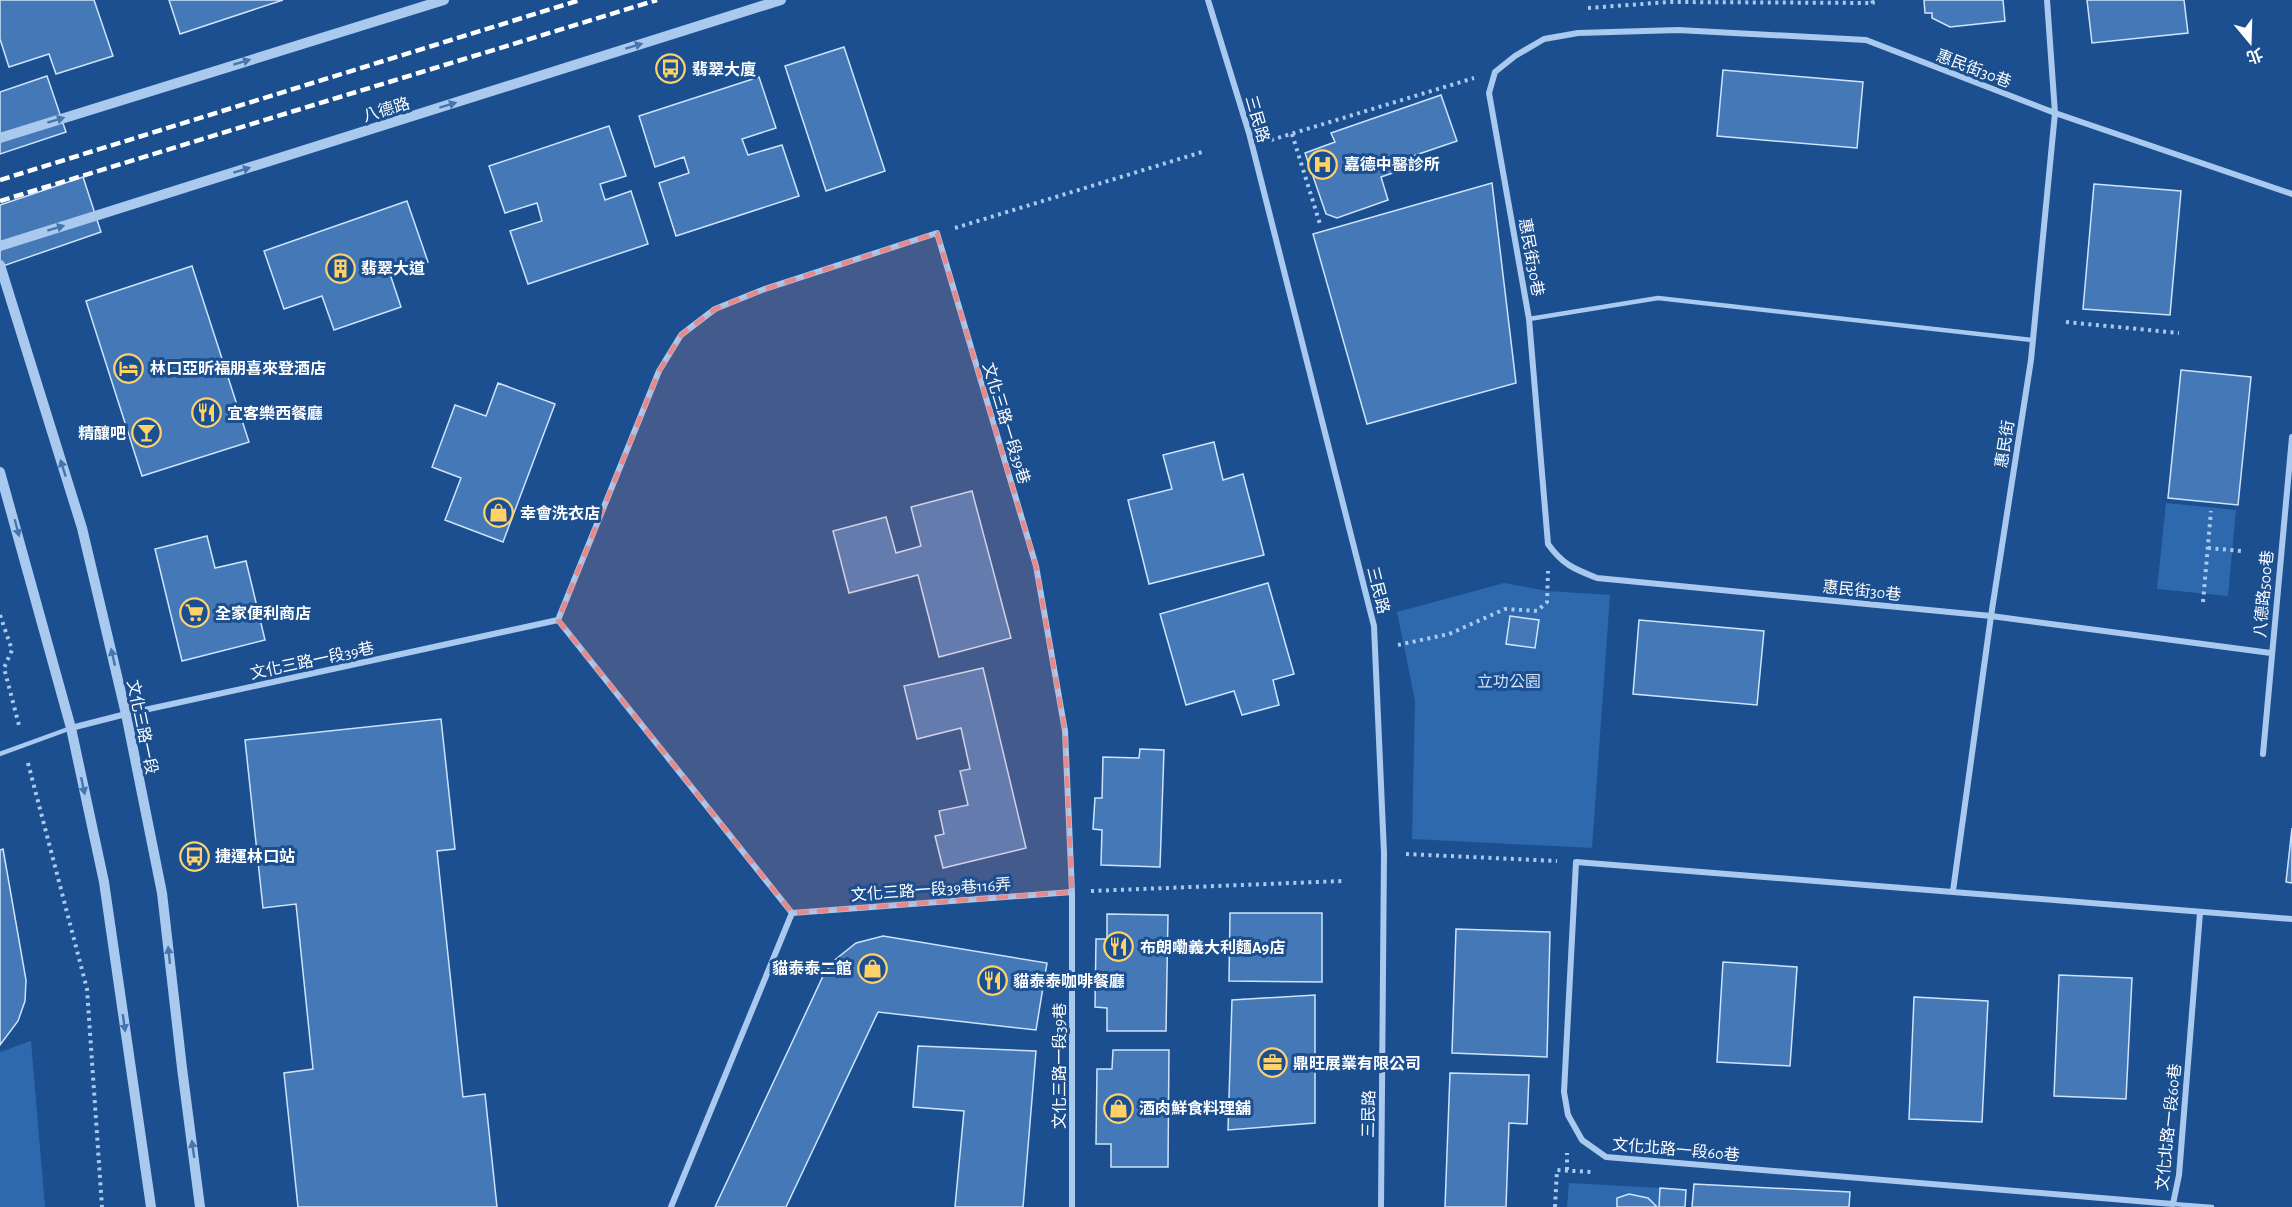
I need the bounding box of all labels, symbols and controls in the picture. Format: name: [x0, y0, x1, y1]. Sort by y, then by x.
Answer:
north arrow: [2220, 12, 2280, 72]
one-way arrow: [625, 41, 643, 51]
text: 北: [2244, 45, 2265, 66]
street label: 惠民街30巷: [1934, 46, 2014, 91]
bus stop icon: 翡翠大廈: [655, 53, 687, 85]
one-way arrow: [233, 57, 251, 67]
place label: 翡翠大廈: [692, 61, 756, 78]
street label: 八德路: [361, 94, 412, 125]
street label: 三民路: [1243, 94, 1272, 145]
one-way arrow: [439, 100, 457, 109]
one-way arrow: [47, 115, 65, 124]
hospital icon: 嘉德中醫診所: [1307, 148, 1339, 180]
place label: 嘉德中醫診所: [1344, 155, 1440, 173]
one-way arrow: [233, 165, 251, 174]
street label: 惠民街30巷: [1516, 217, 1547, 297]
one-way arrow: [47, 223, 65, 233]
building icon: 翡翠大道: [324, 252, 356, 284]
place label: 翡翠大道: [361, 260, 425, 277]
hotel icon: 林口亞昕福朋喜來登酒店: [113, 352, 145, 384]
place label: 林口亞昕福朋喜來登酒店: [150, 360, 326, 377]
street label: 文化三路一段39巷: [980, 360, 1033, 486]
restaurant icon: 宜客樂西餐廳: [190, 397, 222, 429]
place label: 宜客樂西餐廳: [227, 405, 323, 422]
bar icon: 精釀吧: [131, 417, 163, 449]
street label: 惠民街: [1992, 419, 2017, 469]
place label: 精釀吧: [78, 424, 126, 442]
one-way arrow: [58, 459, 68, 477]
shop icon: 幸會洗衣店: [483, 497, 515, 529]
place label: 幸會洗衣店: [520, 505, 600, 522]
one-way arrow: [12, 519, 22, 537]
street label: 八德路500巷: [2251, 550, 2276, 638]
street label: 三民路: [1364, 565, 1393, 615]
street label: 惠民街30巷: [1822, 578, 1902, 603]
supermarket icon: 全家便利商店: [178, 597, 210, 629]
place label: 全家便利商店: [215, 605, 311, 622]
street label: 文化三路一段39巷: [249, 639, 376, 682]
one-way arrow: [107, 648, 117, 666]
park label: 立功公園: [1477, 673, 1541, 690]
street label: 文化三路一段: [124, 678, 161, 776]
one-way arrow: [79, 776, 89, 795]
bus stop icon: 捷運林口站: [178, 840, 210, 872]
place label: 捷運林口站: [215, 848, 295, 865]
street label: 文化三路一段39巷116弄: [850, 875, 1012, 904]
restaurant icon: 布朗嘞義大利麵A9店: [1103, 931, 1135, 963]
place label: 布朗嘞義大利麵A9店: [1140, 939, 1285, 956]
one-way arrow: [164, 946, 174, 965]
shop icon: 貓泰泰二館: [857, 952, 889, 984]
place label: 貓泰泰二館: [772, 959, 852, 977]
restaurant icon: 貓泰泰咖啡餐廳: [976, 965, 1008, 997]
place label: 貓泰泰咖啡餐廳: [1013, 972, 1125, 990]
street label: 文化三路一段39巷: [1051, 1003, 1068, 1129]
one-way arrow: [120, 1014, 129, 1033]
office icon: 鼎旺展業有限公司: [1256, 1047, 1288, 1079]
place label: 鼎旺展業有限公司: [1293, 1055, 1421, 1072]
street label: 文化北路一段60巷: [2153, 1063, 2184, 1192]
street label: 三民路: [1360, 1090, 1377, 1138]
shop icon: 酒肉鮮食料理舖: [1102, 1092, 1134, 1124]
place label: 酒肉鮮食料理舖: [1139, 1099, 1251, 1117]
street label: 文化北路一段60巷: [1611, 1135, 1740, 1164]
one-way arrow: [188, 1139, 197, 1158]

